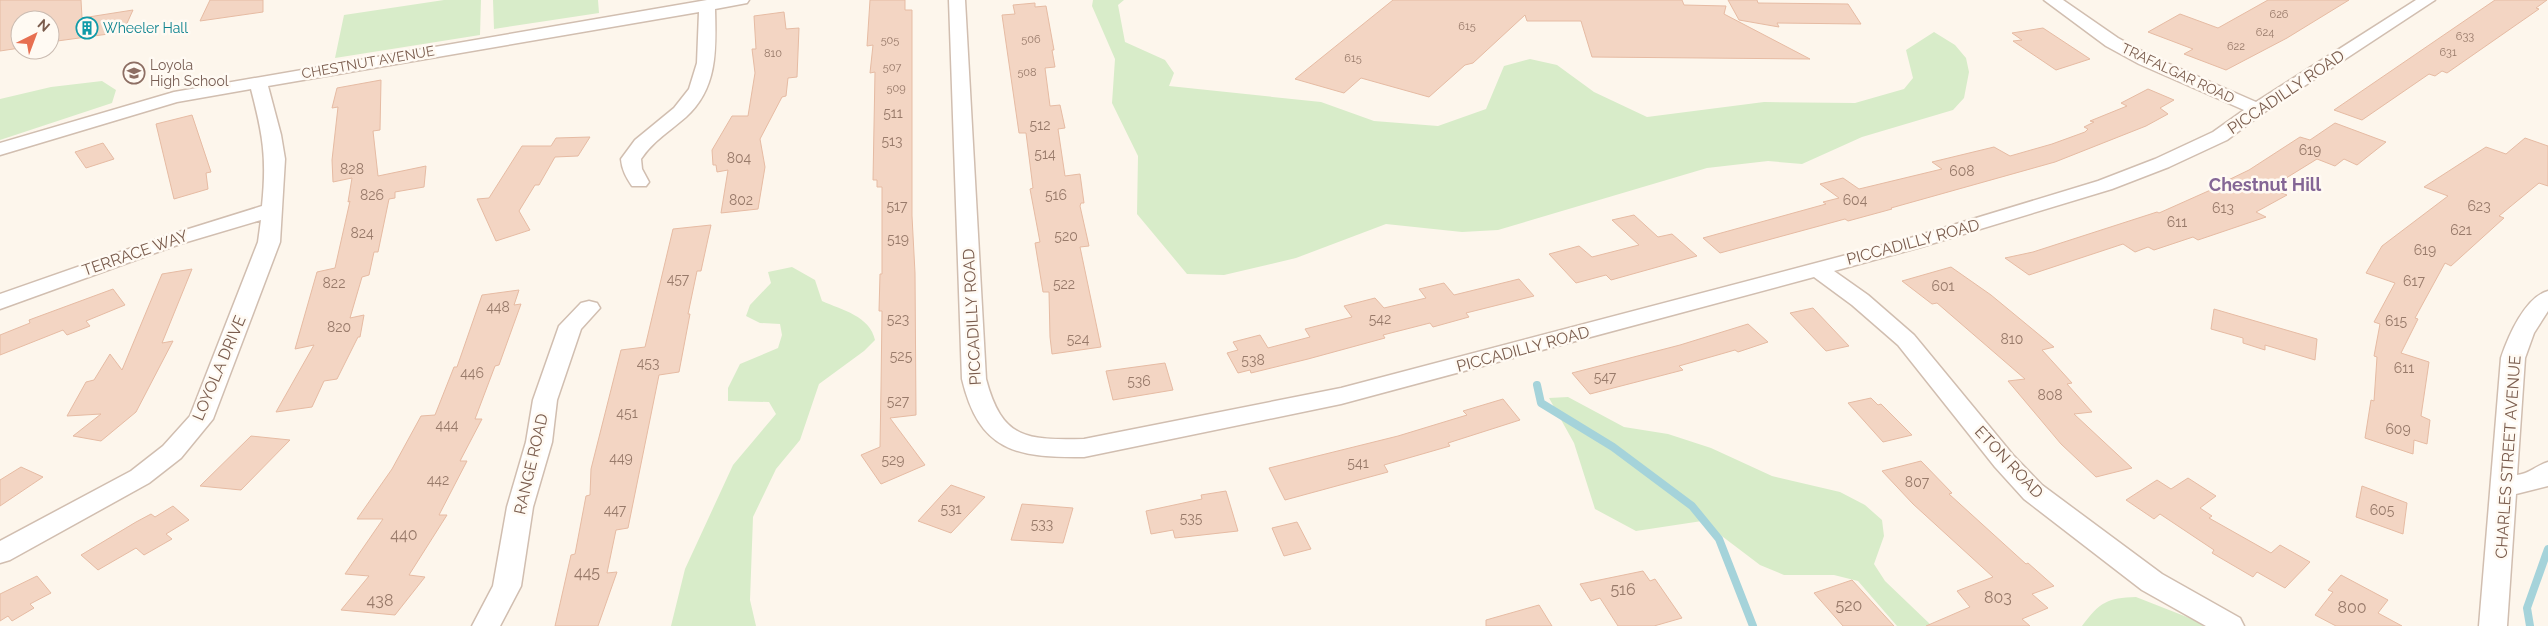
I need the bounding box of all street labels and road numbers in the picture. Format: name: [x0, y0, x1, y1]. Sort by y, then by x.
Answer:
street label: TRAFALGAR ROAD: [2119, 40, 2237, 106]
street label: CHESTNUT AVENUE: [300, 42, 436, 82]
street label: PICCADILLY ROAD: [2224, 46, 2348, 138]
street label: PICCADILLY ROAD: [1844, 215, 1982, 269]
street label: TERRACE WAY: [80, 226, 191, 280]
street label: PICCADILLY ROAD: [959, 248, 985, 386]
street label: LOYOLA DRIVE: [188, 313, 250, 423]
street label: PICCADILLY ROAD: [1454, 322, 1592, 376]
street label: CHARLES STREET AVENUE: [2491, 354, 2525, 559]
street label: RANGE ROAD: [510, 412, 552, 516]
street label: ETON ROAD: [1971, 422, 2047, 502]

